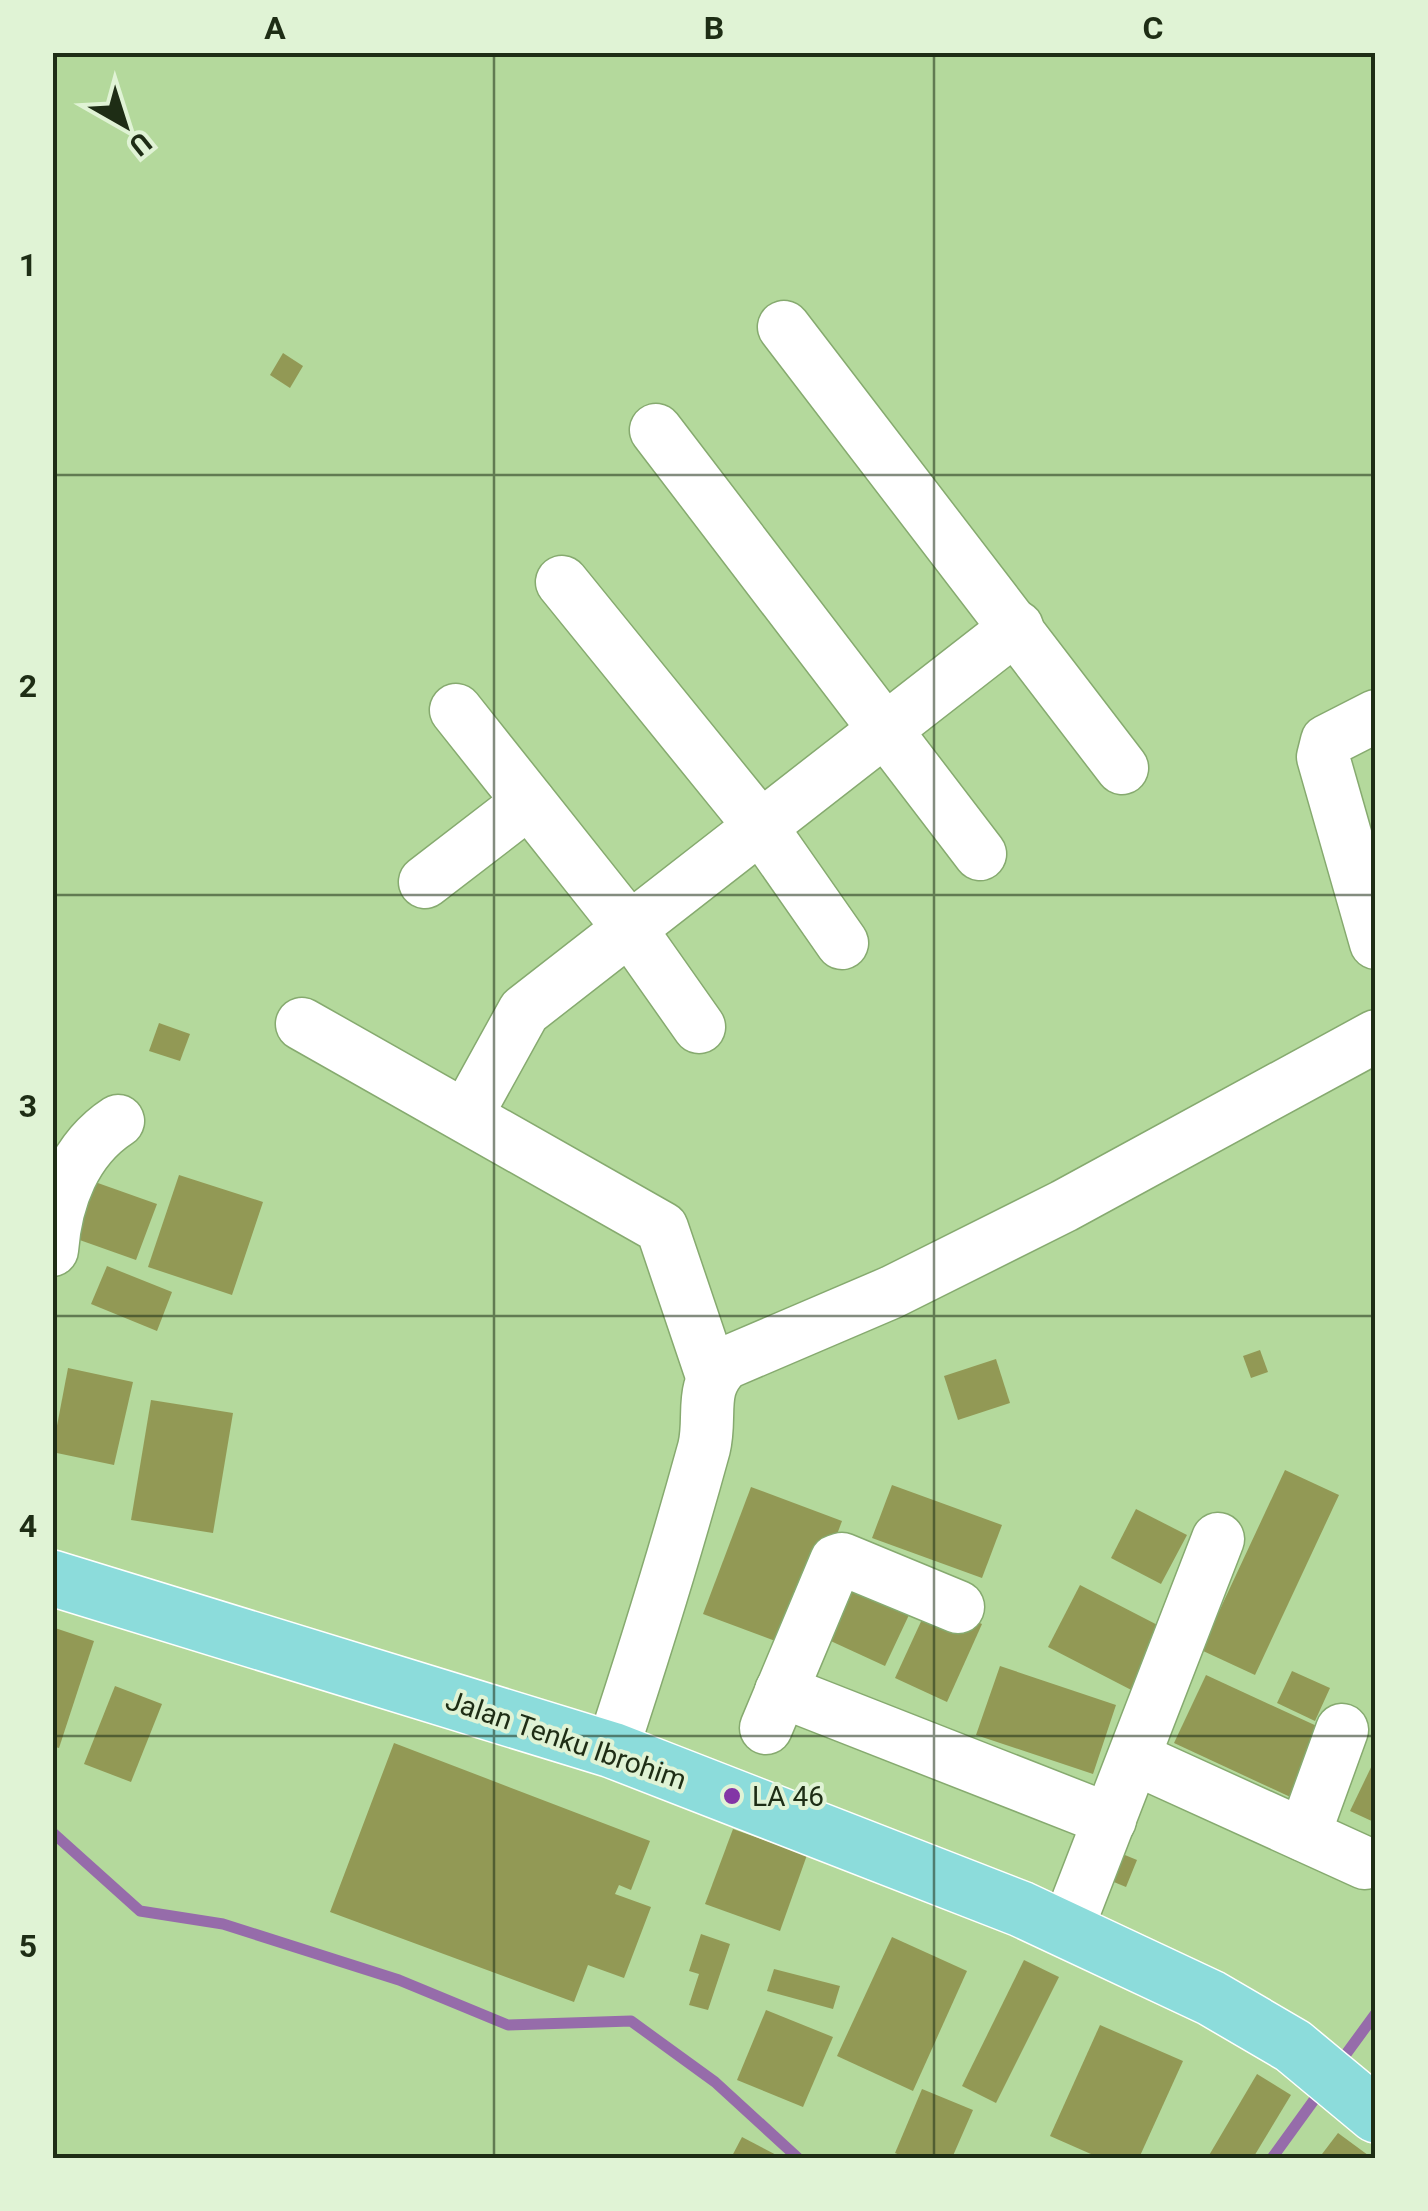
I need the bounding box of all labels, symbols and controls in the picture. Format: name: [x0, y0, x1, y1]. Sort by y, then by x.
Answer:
text: A: [264, 9, 286, 47]
text: B: [704, 9, 724, 47]
text: C: [1143, 9, 1163, 47]
north arrow: [75, 75, 175, 175]
text: U: [123, 125, 158, 163]
text: 1: [19, 246, 37, 284]
text: 2: [19, 667, 37, 705]
text: 3: [19, 1087, 37, 1125]
text: 4: [19, 1507, 37, 1545]
street label: Jalan Tenku Ibrohim: [441, 1683, 691, 1797]
place label: LA 46: [752, 1780, 824, 1813]
marker: LA 46: [721, 1785, 743, 1807]
text: 5: [19, 1927, 37, 1965]

